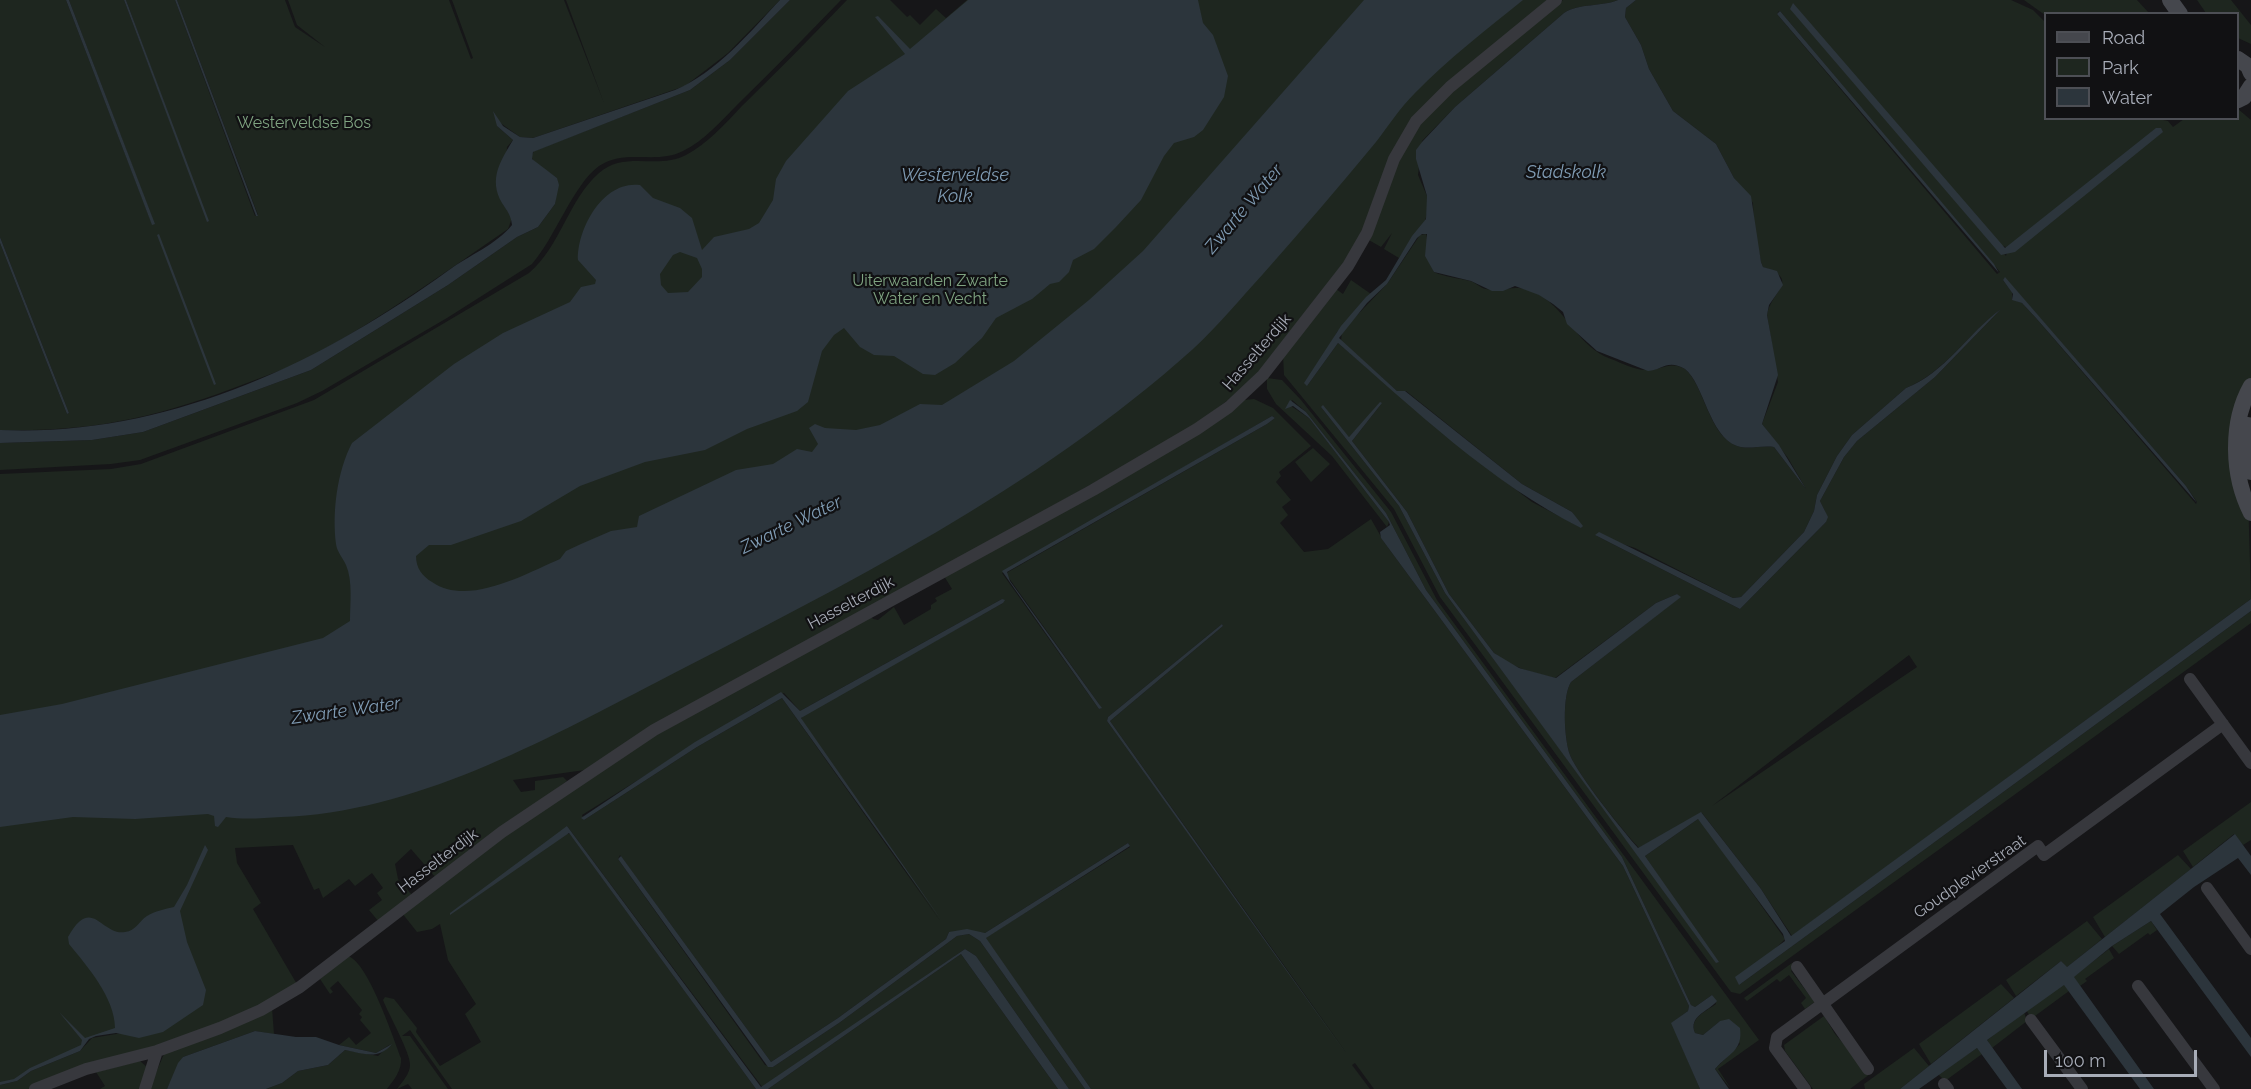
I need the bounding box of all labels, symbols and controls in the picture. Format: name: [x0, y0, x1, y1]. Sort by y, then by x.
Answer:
legend: [2044, 12, 2239, 120]
text: Road: [2102, 27, 2145, 48]
text: Park: [2102, 57, 2139, 78]
text: Water: [2102, 87, 2152, 108]
park label: Westerveldse Bos: [237, 113, 371, 133]
water label: Zwarte Water: [1200, 160, 1288, 258]
water label: Stadskolk: [1526, 162, 1606, 184]
water label: Westerveldse Kolk: [901, 165, 1009, 207]
park label: Uiterwaarden Zwarte Water en Vecht: [852, 271, 1008, 309]
street label: Hasselterdijk: [1219, 310, 1295, 394]
water label: Zwarte Water: [737, 491, 845, 559]
street label: Hasselterdijk: [804, 572, 898, 634]
water label: Zwarte Water: [290, 693, 402, 729]
street label: Hasselterdijk: [394, 825, 482, 897]
street label: Goudplevierstraat: [1910, 831, 2030, 923]
scale bar: [2047, 1038, 2200, 1076]
text: 100 m: [2055, 1050, 2106, 1071]

